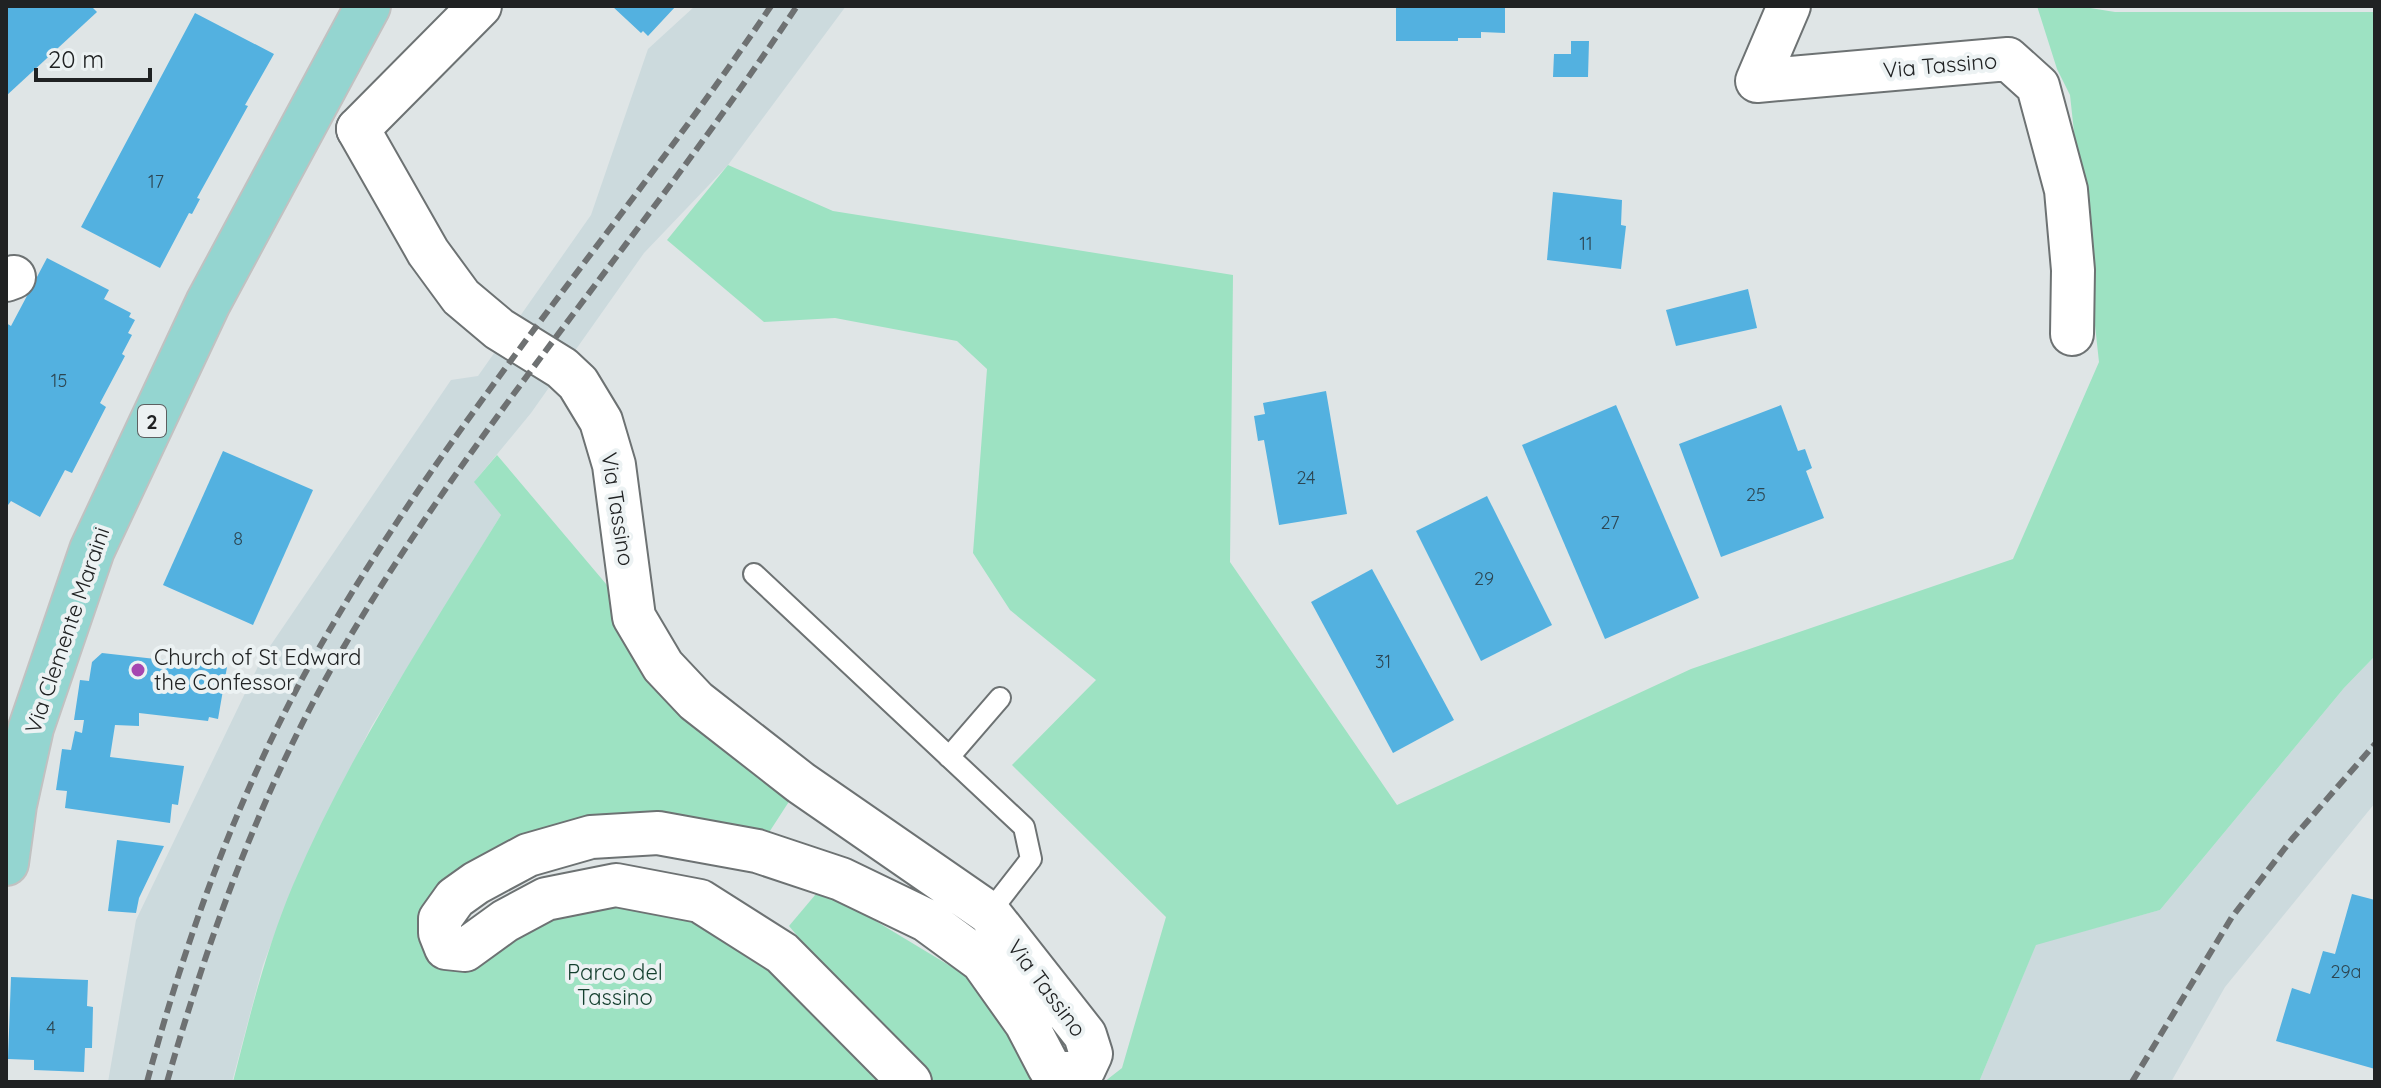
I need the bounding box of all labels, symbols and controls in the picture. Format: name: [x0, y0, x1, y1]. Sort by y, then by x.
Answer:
scale bar: [36, 32, 150, 82]
text: 20 m: [48, 44, 104, 74]
street label: Via Tassino: [1882, 46, 1998, 84]
house number: 17: [148, 170, 164, 193]
house number: 11: [1579, 232, 1593, 255]
house number: 15: [51, 369, 67, 392]
road number: 2: [138, 405, 166, 437]
street label: Via Tassino: [595, 450, 641, 568]
house number: 24: [1296, 466, 1316, 489]
house number: 25: [1746, 483, 1766, 506]
house number: 27: [1601, 511, 1619, 534]
street label: Via Clemente Maraini: [19, 523, 115, 737]
house number: 8: [233, 527, 243, 550]
house number: 29: [1474, 567, 1494, 590]
place label: Church of St Edward the Confessor: [154, 643, 361, 696]
house number: 31: [1375, 650, 1391, 673]
marker: Church of St Edward the Confessor: [129, 661, 147, 679]
street label: Via Tassino: [1001, 934, 1093, 1042]
park label: Parco del Tassino: [567, 958, 663, 1011]
house number: 29a: [2331, 960, 2361, 983]
house number: 4: [46, 1016, 56, 1039]

